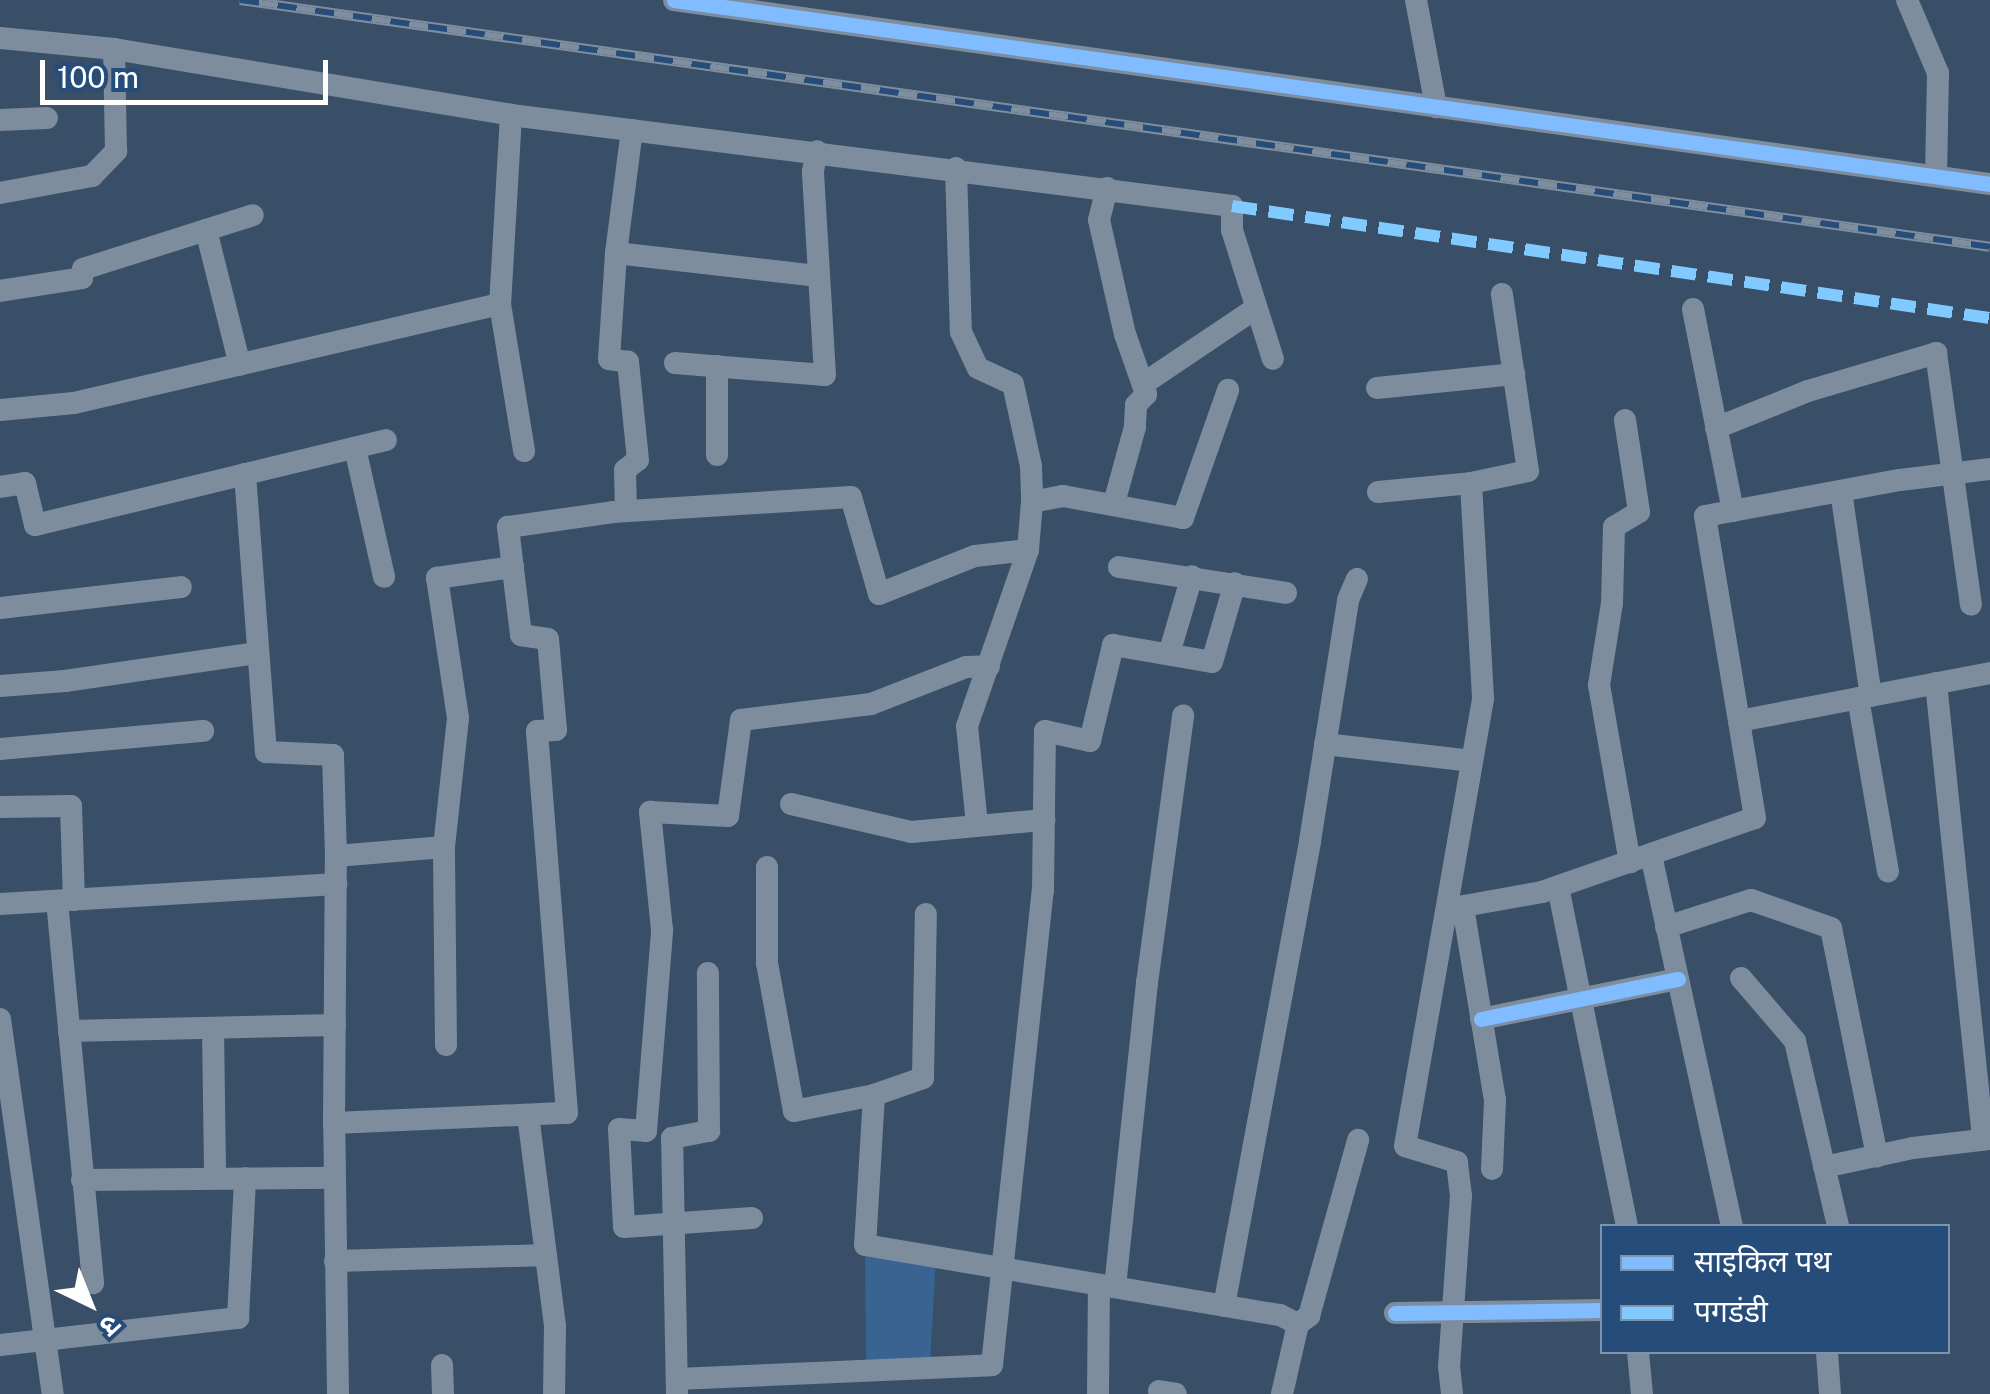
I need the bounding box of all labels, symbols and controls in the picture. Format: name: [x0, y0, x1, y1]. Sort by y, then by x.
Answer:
scale bar: [45, 40, 332, 102]
text: 100 m: [57, 59, 139, 95]
legend: [1600, 1224, 1950, 1354]
text: साइकिल पथ: [1694, 1243, 1831, 1279]
north arrow: [40, 1254, 140, 1354]
text: पगडंडी: [1694, 1293, 1768, 1329]
text: उ: [94, 1309, 128, 1344]

